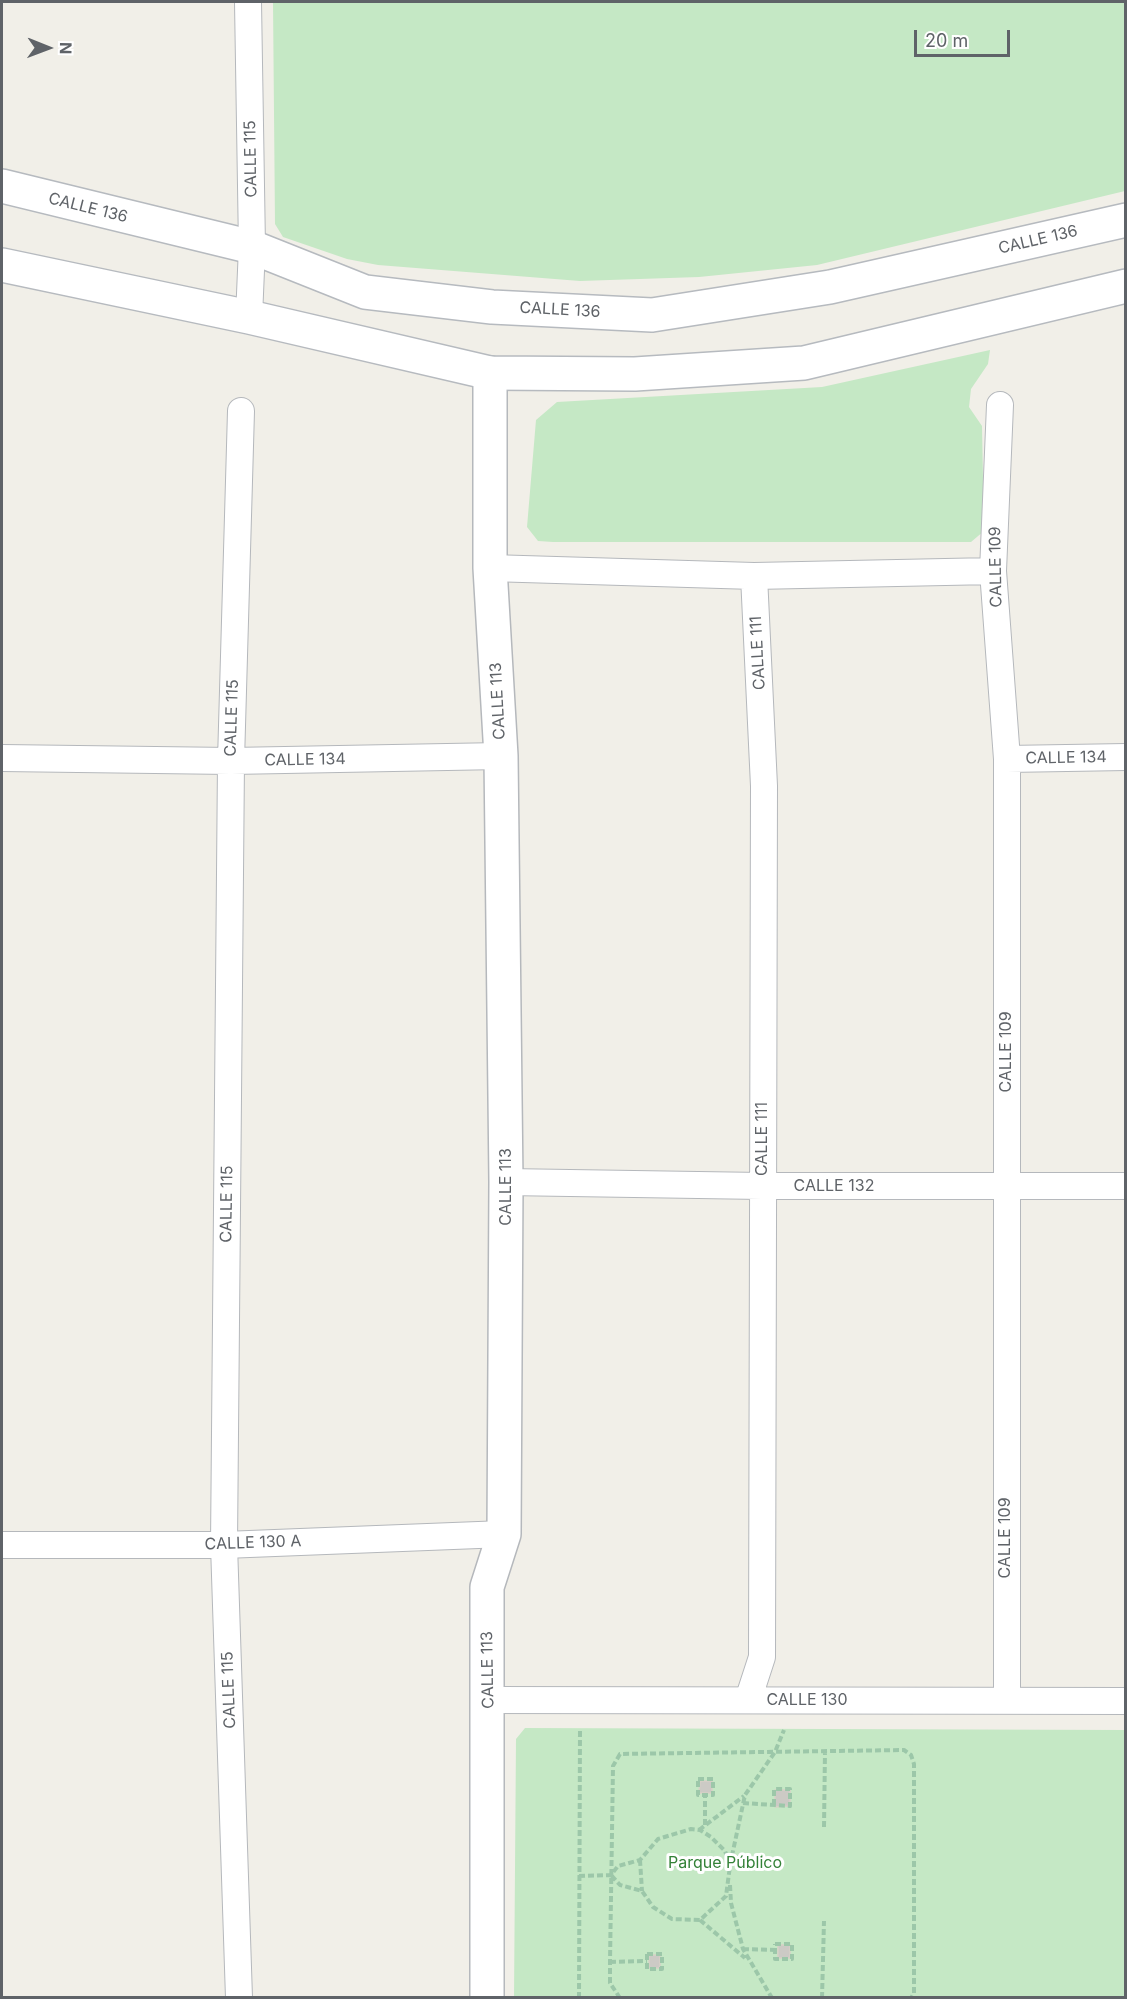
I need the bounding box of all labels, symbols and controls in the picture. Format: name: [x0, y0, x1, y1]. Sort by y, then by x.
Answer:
north arrow: [18, 18, 78, 78]
scale bar: [917, 18, 1013, 56]
text: 20 m: [925, 30, 968, 51]
text: N: [56, 42, 76, 55]
street label: CALLE 115: [241, 120, 261, 198]
street label: CALLE 136: [46, 189, 130, 227]
street label: CALLE 136: [996, 222, 1080, 258]
street label: CALLE 136: [519, 298, 601, 322]
street label: CALLE 109: [986, 526, 1006, 608]
street label: CALLE 111: [746, 615, 770, 691]
street label: CALLE 113: [486, 662, 510, 740]
street label: CALLE 115: [221, 679, 243, 757]
street label: CALLE 134: [1025, 748, 1107, 768]
street label: CALLE 134: [264, 750, 346, 770]
street label: CALLE 109: [996, 1011, 1016, 1093]
street label: CALLE 111: [752, 1102, 772, 1176]
street label: CALLE 113: [496, 1148, 516, 1226]
street label: CALLE 115: [217, 1165, 237, 1243]
street label: CALLE 132: [794, 1176, 874, 1196]
street label: CALLE 109: [995, 1497, 1015, 1579]
street label: CALLE 130 A: [204, 1532, 302, 1554]
street label: CALLE 113: [478, 1631, 498, 1709]
street label: CALLE 115: [218, 1651, 240, 1729]
street label: CALLE 130: [766, 1690, 848, 1710]
park label: Parque Público: [668, 1853, 782, 1873]

